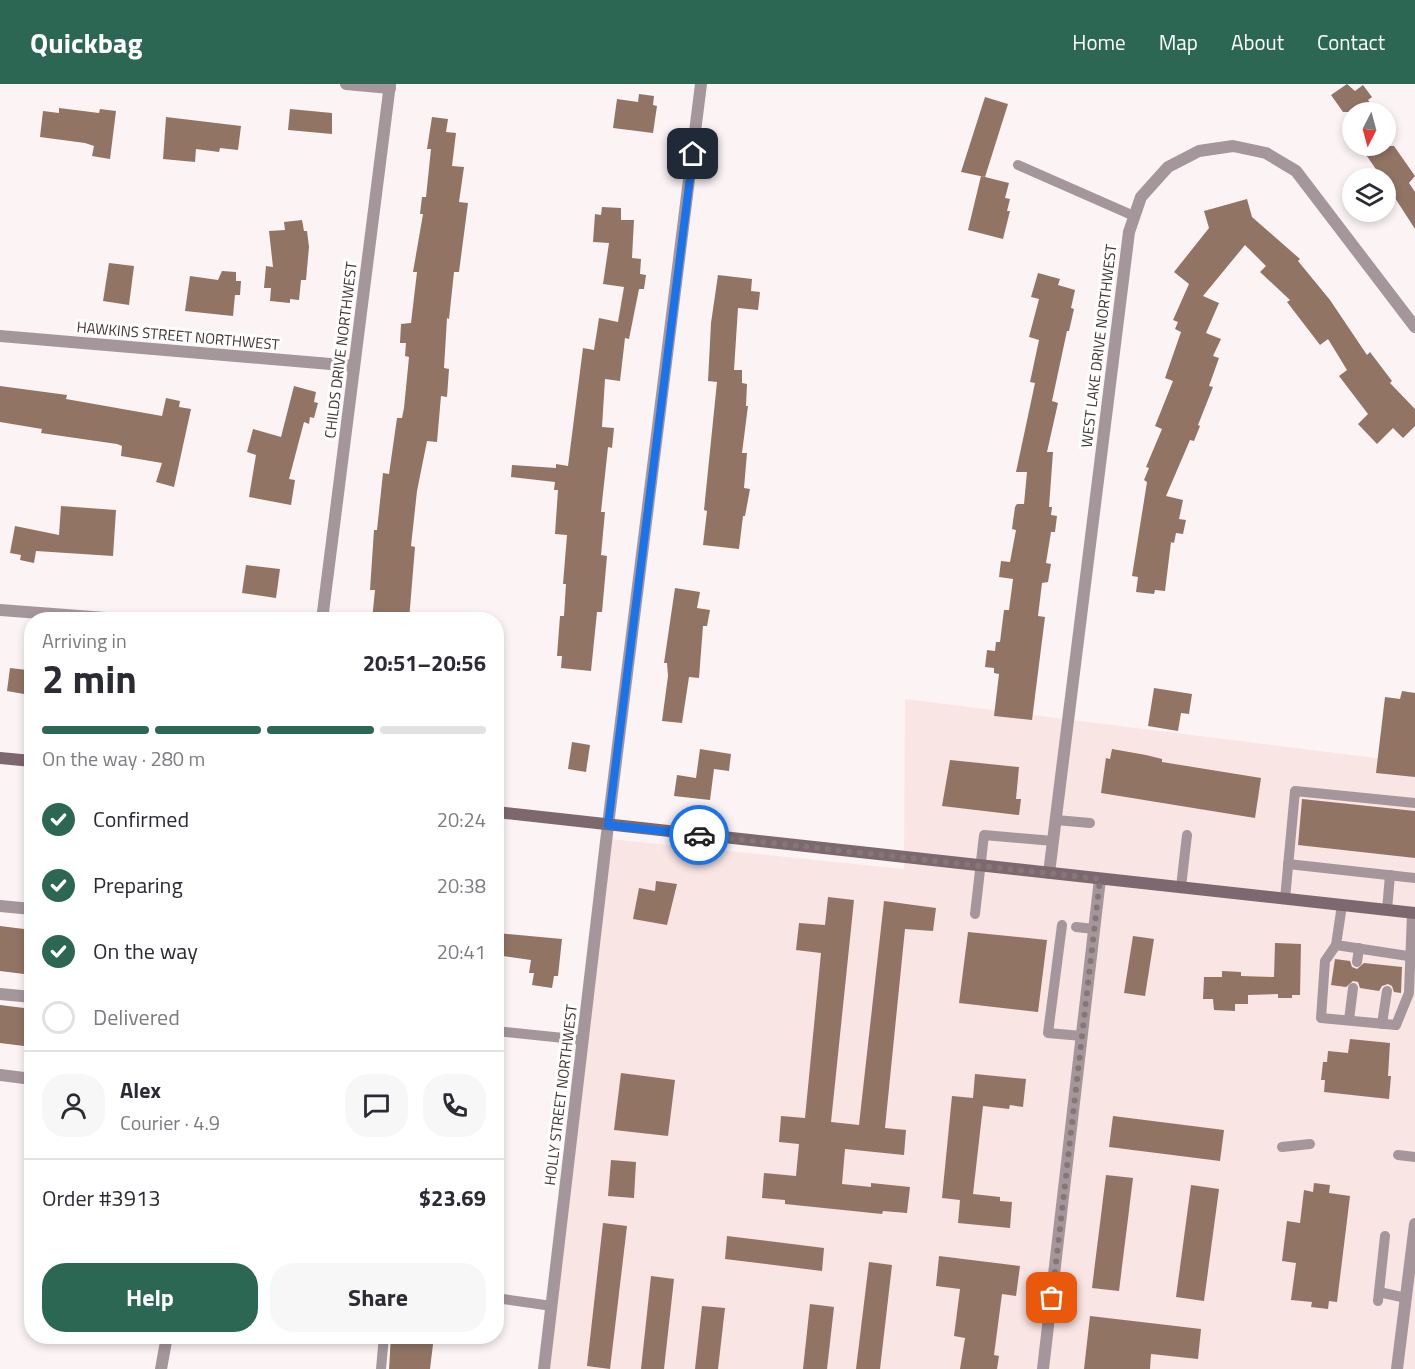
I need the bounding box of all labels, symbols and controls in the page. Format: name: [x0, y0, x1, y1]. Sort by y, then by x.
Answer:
text: Quickbag: [30, 21, 142, 64]
text: Home: [1072, 26, 1126, 58]
text: Map: [1159, 26, 1198, 58]
text: About: [1231, 26, 1284, 58]
text: Contact: [1317, 26, 1385, 58]
north arrow: [1342, 102, 1396, 156]
map controls: [1342, 102, 1396, 222]
pin: [667, 128, 718, 179]
icon: home: [676, 137, 709, 170]
button: layers: [1342, 168, 1396, 222]
street label: WEST LAKE DRIVE NORTHWEST: [1075, 243, 1122, 449]
street label: CHILDS DRIVE NORTHWEST: [318, 260, 363, 440]
street label: HAWKINS STREET NORTHWEST: [76, 315, 281, 356]
text: Arriving in: [42, 625, 127, 656]
text: 20:51–20:56: [363, 646, 486, 680]
text: 2 min: [42, 649, 137, 708]
text: On the way · 280 m: [42, 743, 205, 774]
text: Confirmed: [93, 802, 189, 836]
icon: check: [42, 803, 75, 836]
text: 20:24: [437, 804, 486, 835]
courier: [669, 805, 729, 865]
icon: car: [683, 819, 716, 852]
text: Preparing: [93, 868, 183, 902]
icon: check: [42, 869, 75, 902]
text: 20:38: [437, 870, 486, 901]
text: On the way: [93, 934, 198, 968]
icon: check: [42, 935, 75, 968]
text: 20:41: [437, 936, 486, 967]
text: Delivered: [93, 1000, 180, 1034]
street label: HOLLY STREET NORTHWEST: [538, 1003, 583, 1187]
text: Alex: [120, 1073, 161, 1107]
button: person: [42, 1074, 105, 1137]
button: chat: [345, 1074, 408, 1137]
button: phone: [423, 1074, 486, 1137]
text: Courier · 4.9: [120, 1107, 220, 1138]
text: Order #3913: [42, 1181, 161, 1215]
text: $23.69: [419, 1181, 486, 1215]
button: Help: [42, 1263, 258, 1332]
button: Share: [270, 1263, 486, 1332]
pin: [1026, 1272, 1077, 1323]
icon: bag: [1035, 1281, 1068, 1314]

